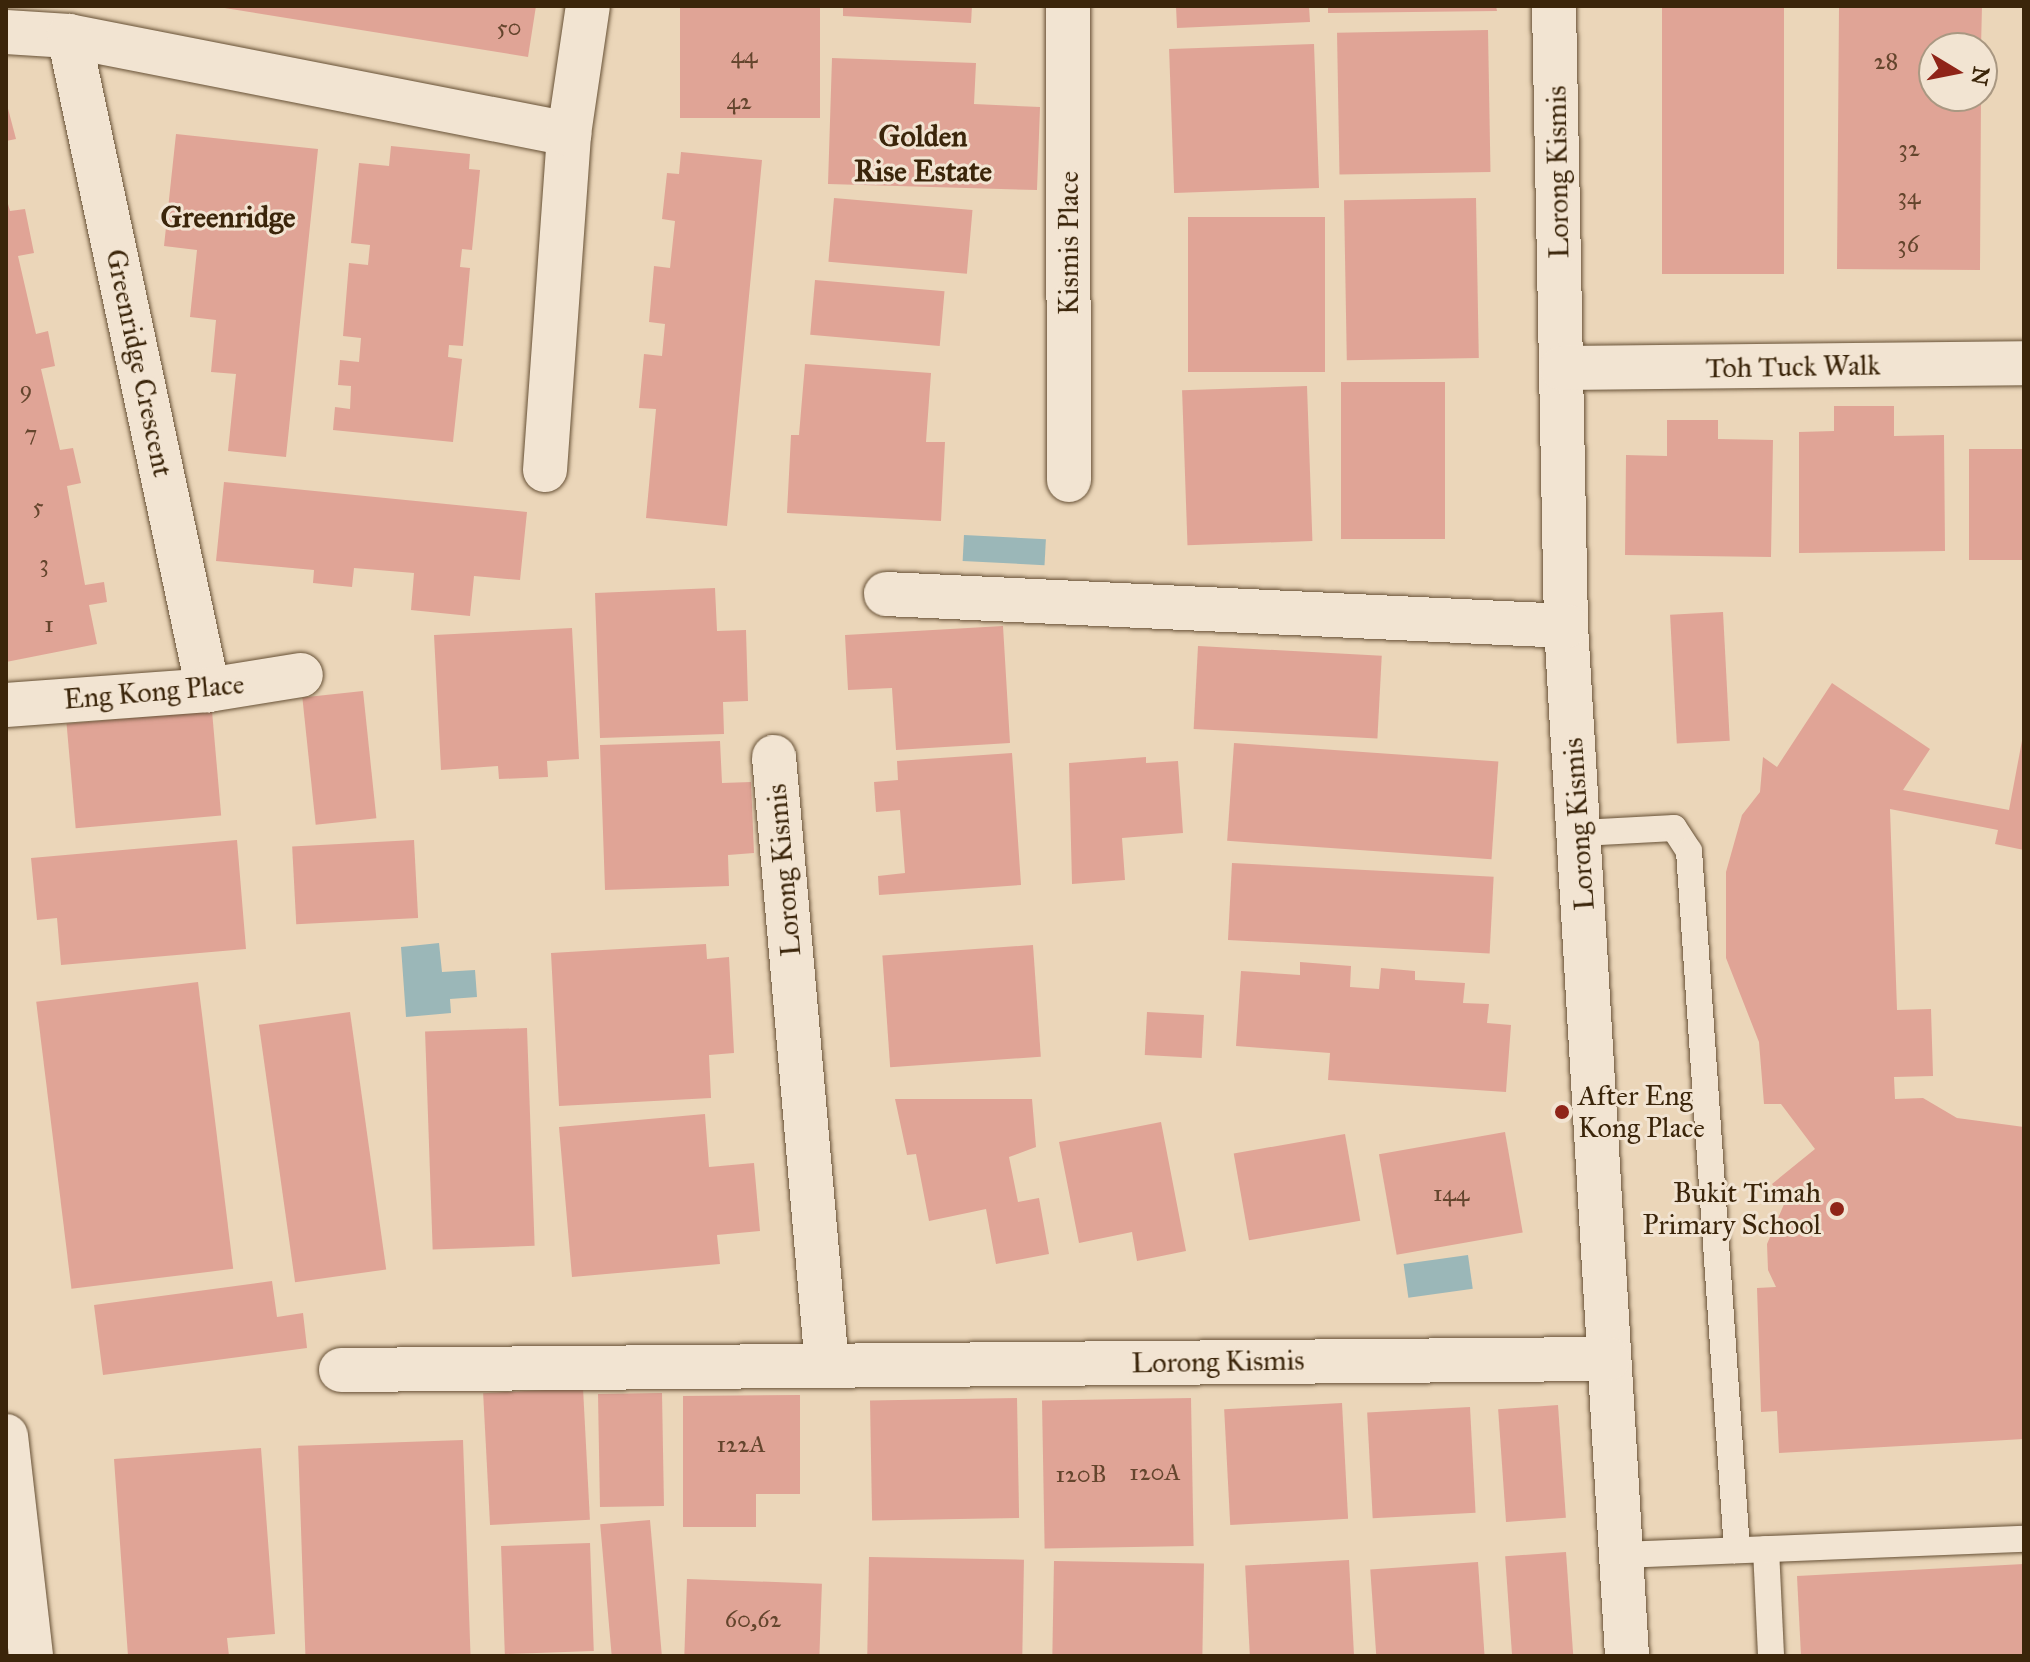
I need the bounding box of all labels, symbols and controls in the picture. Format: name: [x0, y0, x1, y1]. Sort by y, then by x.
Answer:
house number: 50: [496, 14, 522, 42]
north arrow: [1918, 32, 1998, 112]
house number: 44: [731, 42, 757, 70]
house number: 28: [1874, 48, 1898, 76]
text: N: [1965, 64, 1995, 87]
street label: Lorong Kismis: [1540, 85, 1576, 259]
house number: 42: [726, 88, 752, 116]
district label: Golden Rise Estate: [854, 118, 992, 188]
house number: 32: [1898, 135, 1920, 163]
street label: Kismis Place: [1052, 171, 1086, 315]
house number: 34: [1898, 183, 1920, 211]
district label: Greenridge: [160, 199, 296, 235]
house number: 36: [1897, 231, 1919, 259]
street label: Greenridge Crescent: [98, 246, 180, 480]
street label: Toh Tuck Walk: [1705, 349, 1881, 385]
house number: 9: [20, 376, 32, 404]
house number: 7: [25, 420, 37, 448]
house number: 5: [32, 493, 44, 521]
house number: 3: [39, 550, 49, 578]
house number: 1: [44, 611, 54, 639]
street label: Eng Kong Place: [62, 667, 246, 717]
street label: Lorong Kismis: [1556, 737, 1602, 911]
street label: Lorong Kismis: [760, 782, 808, 958]
place label: After Eng Kong Place: [1578, 1079, 1705, 1145]
marker: After Eng Kong Place: [1553, 1103, 1571, 1121]
place label: Bukit Timah Primary School: [1642, 1176, 1821, 1242]
house number: 144: [1433, 1180, 1469, 1208]
marker: Bukit Timah Primary School: [1828, 1200, 1846, 1218]
street label: Lorong Kismis: [1131, 1344, 1305, 1380]
house number: 122A: [716, 1431, 766, 1459]
house number: 120A: [1129, 1459, 1181, 1487]
house number: 120B: [1055, 1461, 1107, 1489]
house number: 60,62: [725, 1606, 781, 1634]

